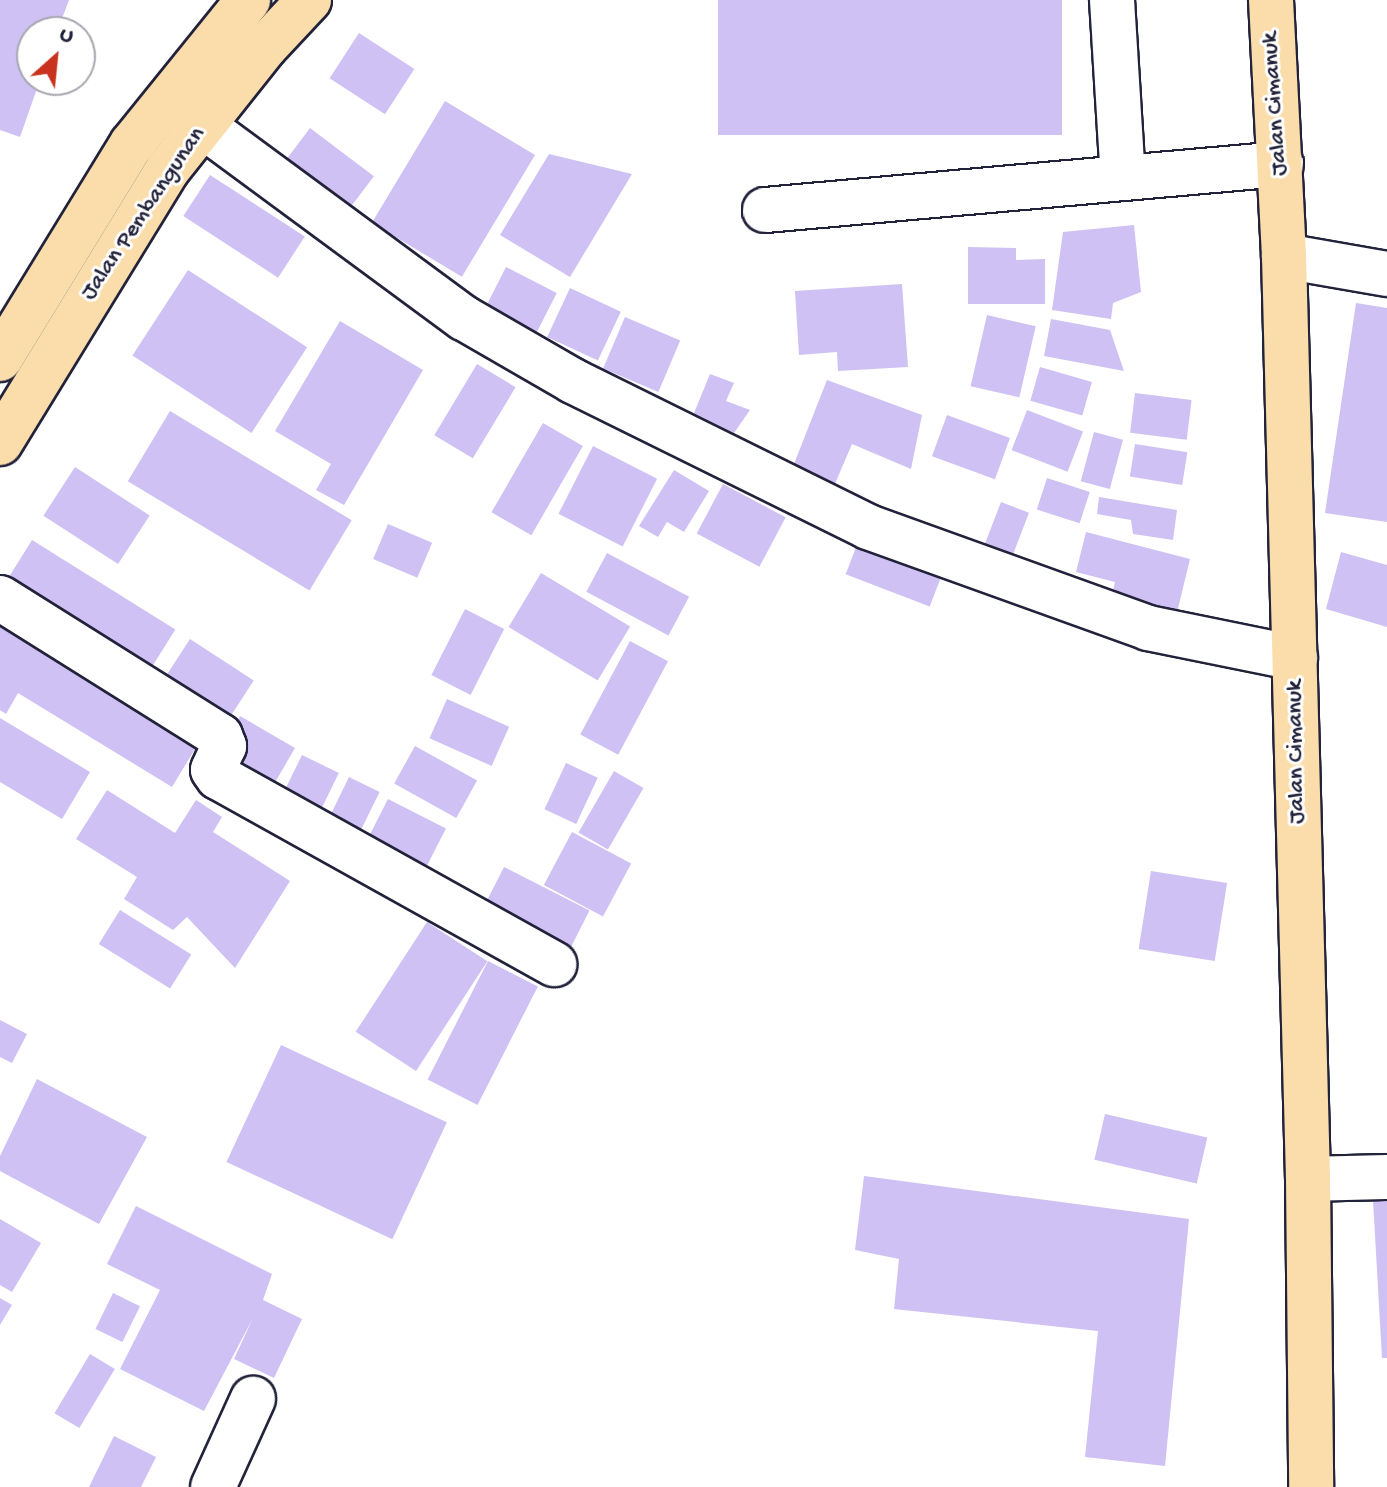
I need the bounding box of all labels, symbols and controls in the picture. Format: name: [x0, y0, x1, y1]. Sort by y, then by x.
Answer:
north arrow: [16, 16, 96, 96]
text: U: [54, 22, 78, 51]
street label: Jalan Cimanuk: [1257, 31, 1295, 177]
street label: Jalan Pembangunan: [75, 122, 213, 306]
street label: Jalan Cimanuk: [1281, 680, 1313, 824]

